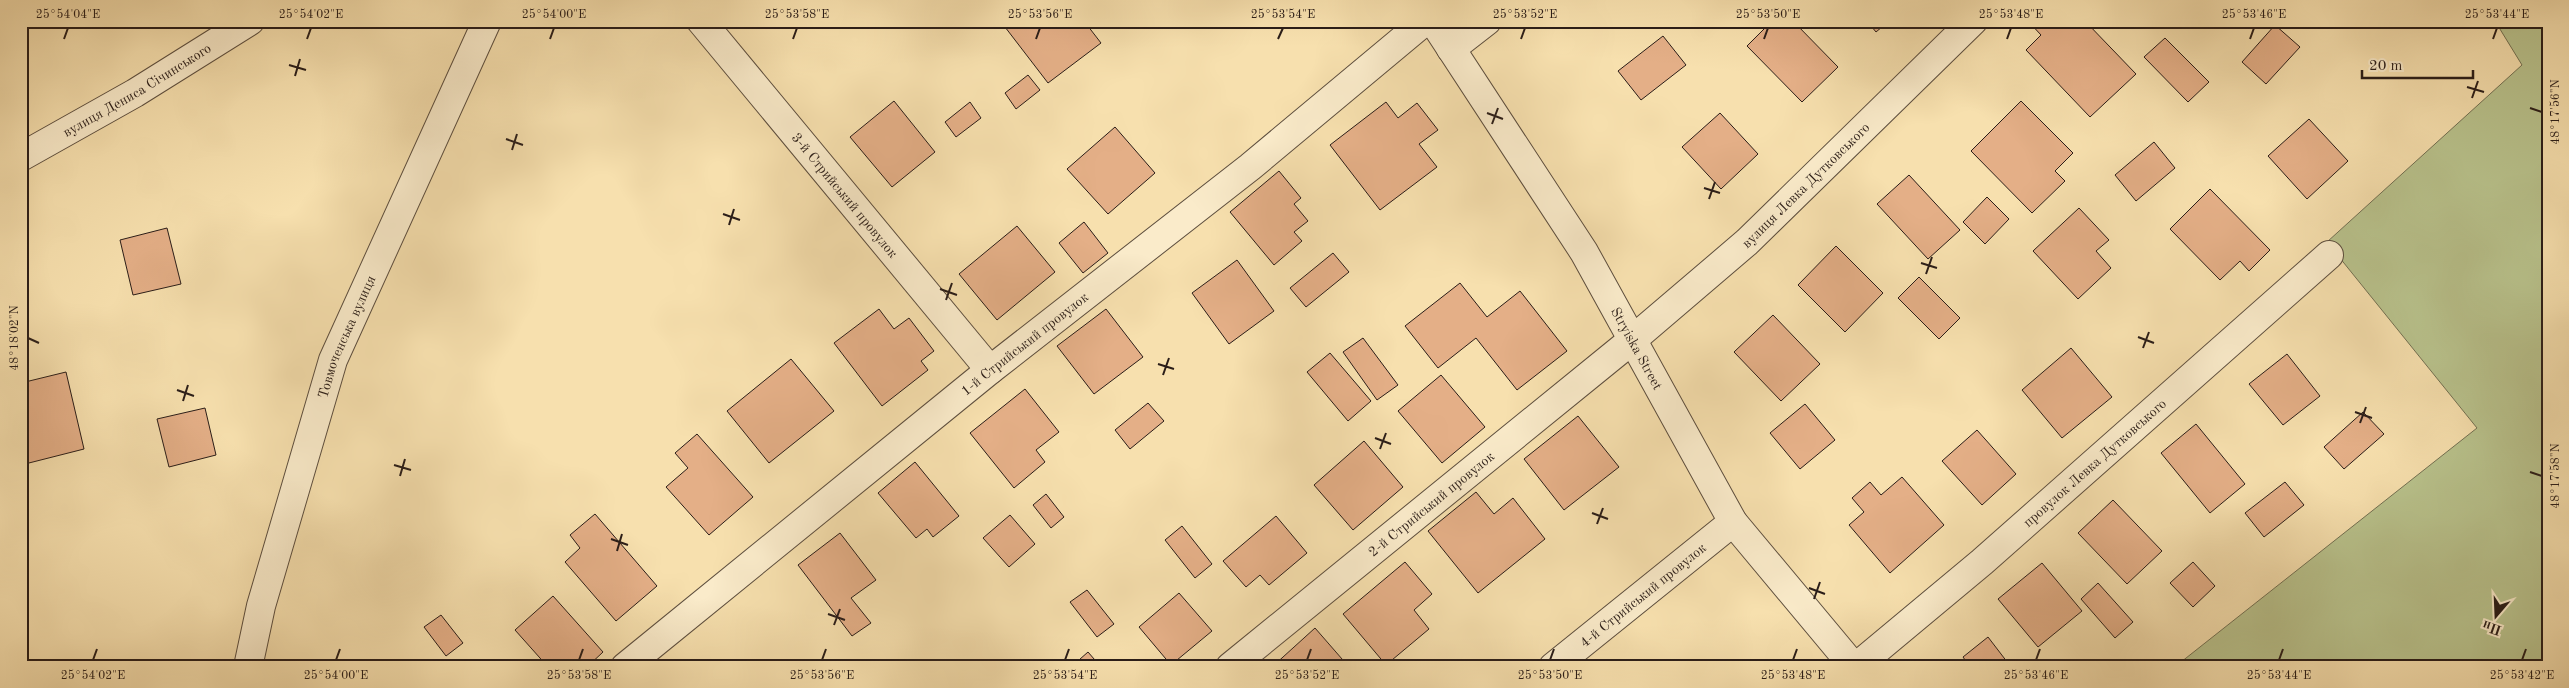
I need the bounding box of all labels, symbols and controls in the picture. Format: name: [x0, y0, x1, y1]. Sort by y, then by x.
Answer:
text: 25°54'04"E: [36, 8, 100, 21]
text: 25°54'02"E: [279, 8, 343, 21]
text: 25°54'00"E: [522, 8, 586, 21]
text: 25°53'58"E: [765, 8, 829, 21]
text: 25°53'56"E: [1008, 8, 1072, 21]
text: 25°53'54"E: [1251, 8, 1315, 21]
text: 25°53'52"E: [1493, 8, 1557, 21]
text: 25°53'50"E: [1736, 8, 1800, 21]
text: 25°53'48"E: [1979, 8, 2043, 21]
text: 25°53'46"E: [2222, 8, 2286, 21]
text: 25°53'44"E: [2465, 8, 2529, 21]
street label: вулиця Дениса Січинського: [61, 41, 214, 140]
scale bar: [2362, 48, 2473, 80]
text: 20 m: [2369, 59, 2403, 74]
text: 48°17'56"N: [2549, 79, 2562, 145]
street label: вулиця Левка Дутковського: [1740, 120, 1873, 251]
street label: 3-й Стрийський провулок: [789, 131, 900, 261]
street label: Товмоченська вулиця: [316, 274, 378, 400]
street label: 1-й Стрийський провулок: [959, 290, 1091, 398]
text: 48°18'02"N: [9, 305, 21, 371]
street label: Stryiska Street: [1608, 305, 1665, 393]
street label: провулок Левка Дутковського: [2021, 397, 2169, 530]
text: 48°17'58"N: [2549, 443, 2562, 509]
street label: 2-й Стрийський провулок: [1366, 449, 1497, 559]
street label: 4-й Стрийський провулок: [1577, 541, 1709, 650]
north arrow: [2472, 590, 2522, 640]
text: Пн: [2481, 618, 2503, 637]
text: 25°54'02"E: [61, 669, 125, 682]
text: 25°54'00"E: [304, 669, 368, 682]
text: 25°53'58"E: [547, 669, 611, 682]
text: 25°53'56"E: [790, 669, 854, 682]
text: 25°53'54"E: [1033, 669, 1097, 682]
text: 25°53'52"E: [1275, 669, 1339, 682]
text: 25°53'50"E: [1518, 669, 1582, 682]
text: 25°53'48"E: [1761, 669, 1825, 682]
text: 25°53'46"E: [2004, 669, 2068, 682]
text: 25°53'44"E: [2247, 669, 2311, 682]
text: 25°53'42"E: [2490, 669, 2554, 682]

